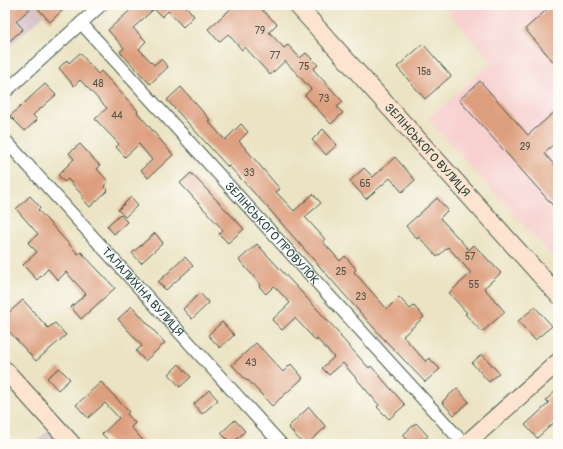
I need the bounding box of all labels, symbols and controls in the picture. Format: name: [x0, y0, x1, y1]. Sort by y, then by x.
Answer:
house number: 79: [255, 25, 265, 37]
house number: 77: [270, 50, 281, 62]
house number: 75: [299, 61, 309, 73]
house number: 15а: [417, 66, 431, 78]
house number: 48: [93, 78, 103, 90]
house number: 73: [319, 93, 330, 105]
street label: ЗЕЛІНСЬКОГО ВУЛИЦЯ: [381, 100, 473, 200]
house number: 44: [111, 110, 123, 122]
house number: 29: [520, 141, 530, 153]
house number: 33: [243, 167, 255, 179]
house number: 65: [359, 178, 371, 190]
street label: ЗЕЛІНСЬКОГО ПРОВУЛОК: [221, 179, 322, 288]
street label: ТАЛАЛИХІНА ВУЛИЦЯ: [98, 244, 187, 340]
house number: 57: [465, 251, 476, 263]
house number: 25: [335, 266, 347, 278]
house number: 55: [469, 279, 479, 291]
house number: 23: [356, 291, 367, 303]
house number: 43: [245, 357, 257, 369]

